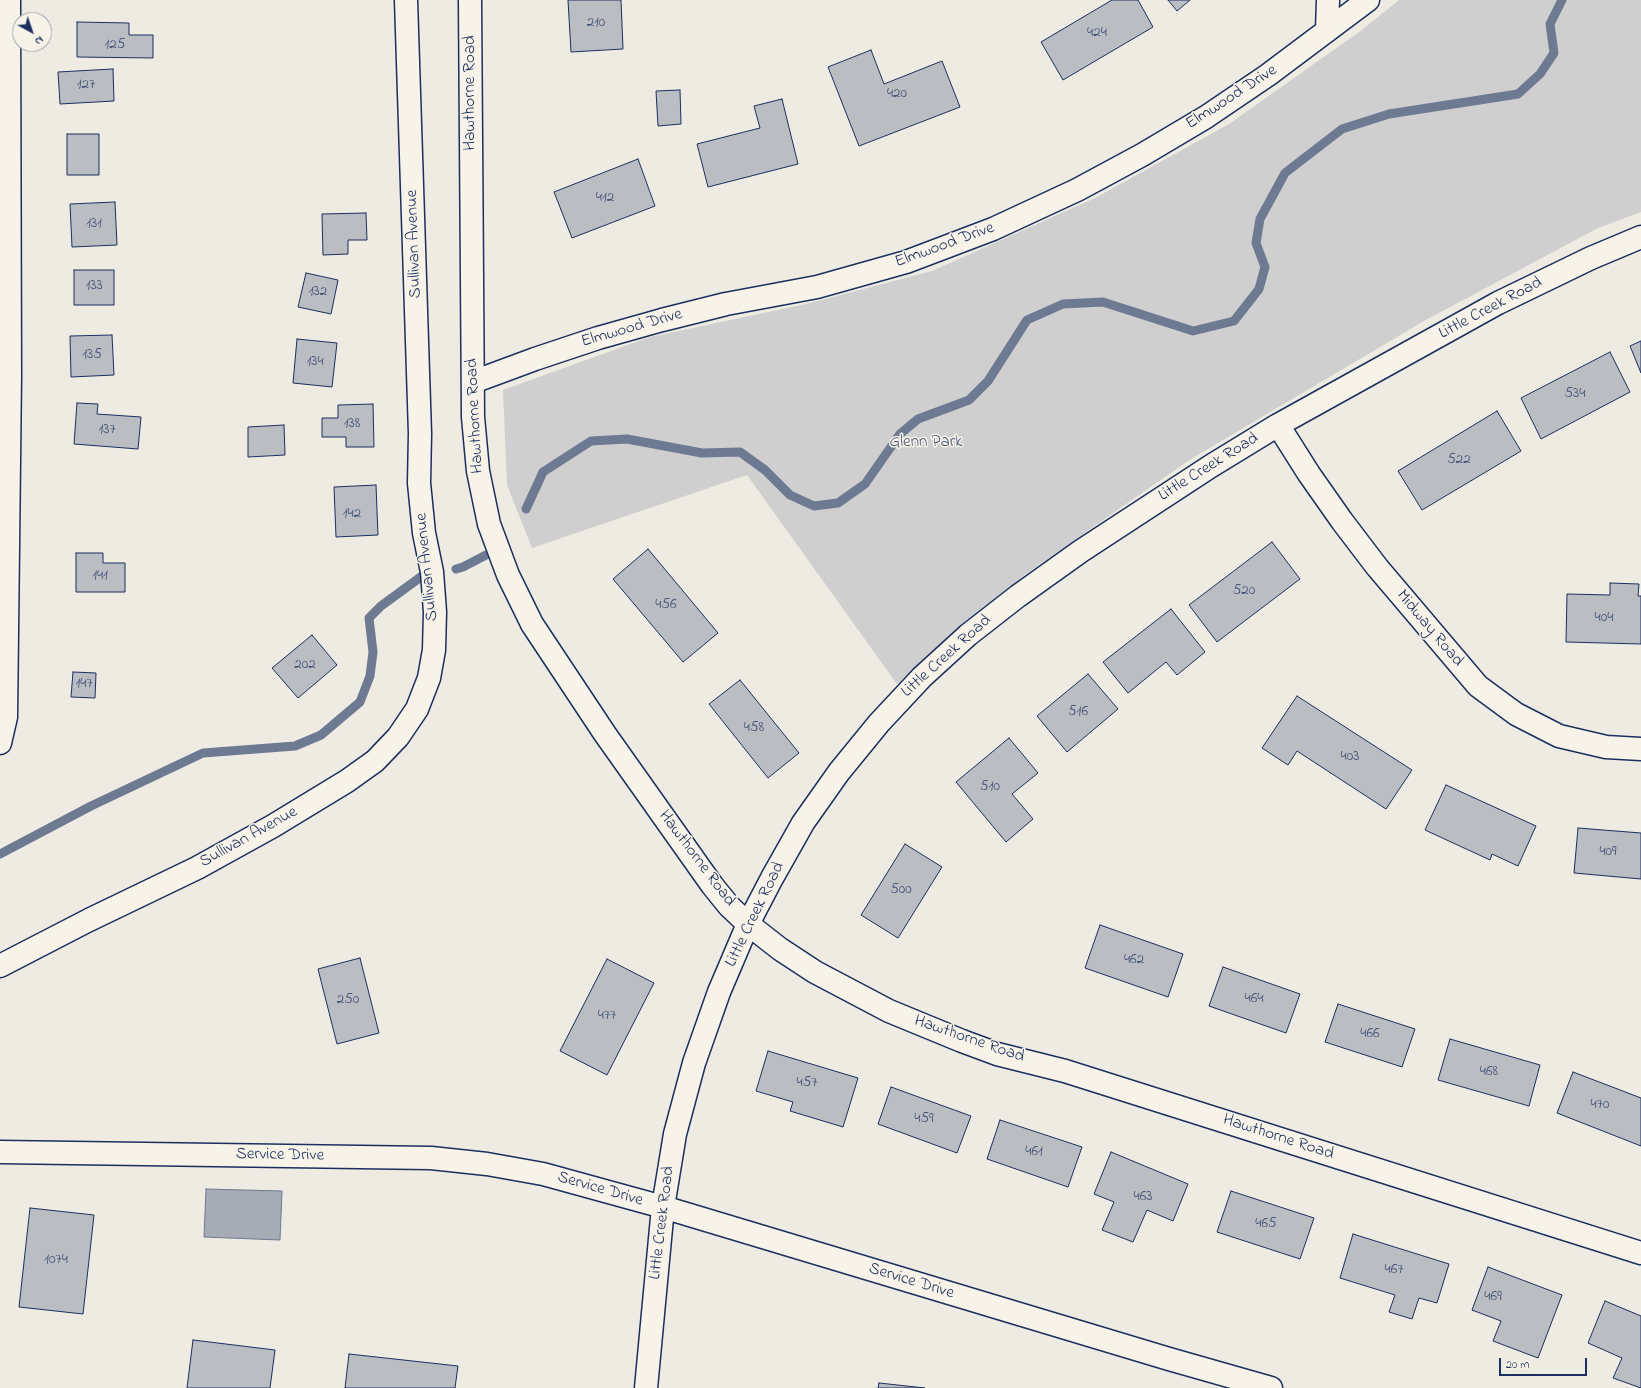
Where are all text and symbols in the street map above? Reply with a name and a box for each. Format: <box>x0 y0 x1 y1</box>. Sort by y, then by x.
north arrow <box>12 12 52 52</box>
house number: 210 <box>587 15 605 33</box>
house number: 424 <box>1087 25 1107 43</box>
text: N <box>31 32 47 49</box>
street label: Hawthorne Road <box>461 35 481 151</box>
house number: 125 <box>105 37 125 55</box>
street label: Elmwood Drive <box>1183 61 1281 135</box>
house number: 127 <box>77 77 95 95</box>
house number: 420 <box>887 86 907 104</box>
street label: Sullivan Avenue <box>403 189 427 299</box>
house number: 412 <box>596 190 614 208</box>
house number: 131 <box>86 216 102 234</box>
street label: Elmwood Drive <box>893 219 997 273</box>
street label: Little Creek Road <box>1436 273 1546 345</box>
house number: 133 <box>85 278 103 296</box>
house number: 132 <box>309 284 327 302</box>
street label: Elmwood Drive <box>579 305 685 353</box>
house number: 135 <box>82 347 102 365</box>
house number: 134 <box>306 354 324 372</box>
street label: Hawthorne Road <box>463 358 489 474</box>
house number: 534 <box>1565 386 1585 404</box>
house number: 138 <box>344 416 360 434</box>
house number: 137 <box>98 422 116 440</box>
street label: Little Creek Road <box>1155 429 1263 507</box>
park label: Glenn Park <box>890 433 962 453</box>
house number: 522 <box>1447 452 1471 470</box>
house number: 142 <box>343 506 361 524</box>
street label: Sullivan Avenue <box>412 512 444 622</box>
house number: 141 <box>92 568 108 586</box>
house number: 520 <box>1233 583 1255 601</box>
street label: Midway Road <box>1391 586 1467 672</box>
house number: 456 <box>655 597 677 615</box>
house number: 404 <box>1595 610 1613 628</box>
street label: Little Creek Road <box>898 611 996 703</box>
house number: 202 <box>294 657 316 675</box>
house number: 147 <box>75 676 93 694</box>
house number: 516 <box>1068 704 1088 722</box>
house number: 458 <box>744 720 764 738</box>
house number: 403 <box>1341 749 1359 767</box>
house number: 510 <box>980 779 1000 797</box>
street label: Sullivan Avenue <box>197 803 301 873</box>
street label: Hawthorne Road <box>653 807 739 911</box>
house number: 409 <box>1599 844 1617 862</box>
street label: Little Creek Road <box>722 859 790 971</box>
house number: 500 <box>890 882 912 900</box>
house number: 462 <box>1124 952 1144 970</box>
house number: 464 <box>1245 991 1263 1009</box>
house number: 250 <box>337 992 359 1010</box>
house number: 477 <box>598 1008 616 1026</box>
street label: Hawthorne Road <box>911 1012 1027 1068</box>
house number: 466 <box>1360 1026 1380 1044</box>
house number: 468 <box>1480 1064 1498 1082</box>
house number: 457 <box>797 1075 817 1093</box>
house number: 470 <box>1591 1097 1609 1115</box>
street label: Hawthorne Road <box>1220 1110 1336 1166</box>
house number: 459 <box>914 1111 934 1129</box>
house number: 461 <box>1025 1144 1043 1162</box>
street label: Service Drive <box>236 1145 324 1167</box>
street label: Little Creek Road <box>646 1165 680 1281</box>
street label: Service Drive <box>555 1168 645 1212</box>
house number: 463 <box>1134 1189 1152 1207</box>
house number: 465 <box>1255 1216 1277 1234</box>
house number: 1074 <box>44 1252 68 1270</box>
street label: Service Drive <box>866 1259 956 1305</box>
house number: 467 <box>1385 1262 1403 1280</box>
house number: 469 <box>1484 1289 1502 1307</box>
scale bar <box>1501 1350 1589 1376</box>
text: 20 m <box>1506 1356 1529 1374</box>

